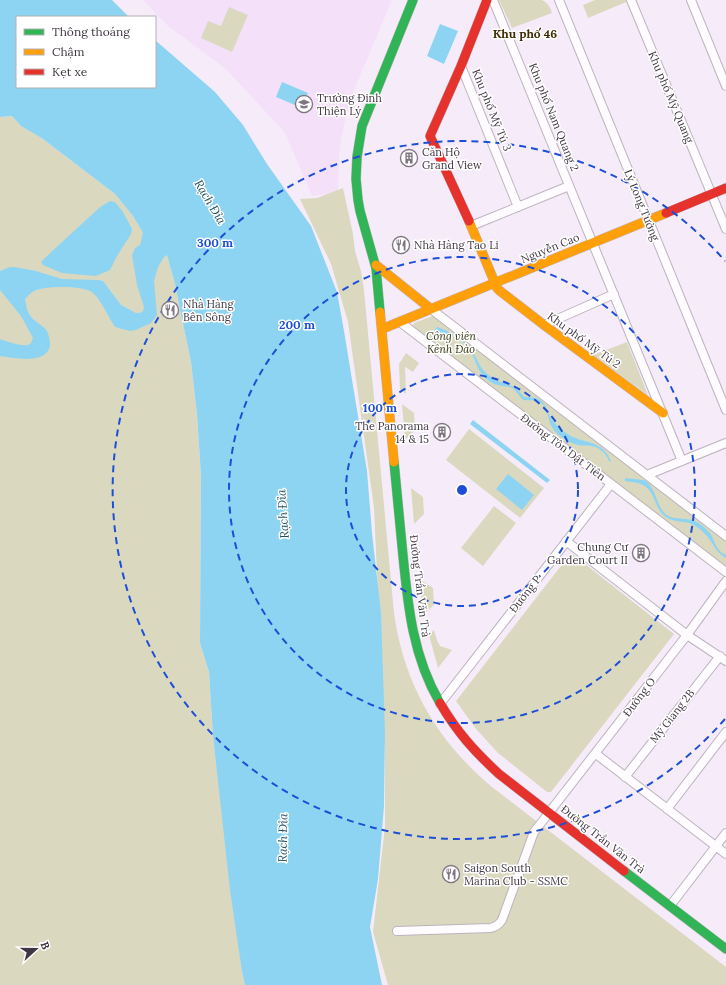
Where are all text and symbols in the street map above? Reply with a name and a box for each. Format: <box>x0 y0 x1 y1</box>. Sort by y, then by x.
legend <box>16 16 156 88</box>
text: Thông thoáng <box>52 24 130 39</box>
district label: Khu phố 46 <box>493 26 557 41</box>
text: Chậm <box>52 44 85 59</box>
street label: Khu phố Mỹ Quang <box>645 49 697 146</box>
street label: Khu phố Nam Quang 2 <box>526 61 582 173</box>
text: Kẹt xe <box>52 64 88 79</box>
street label: Khu phố Mỹ Tú 3 <box>469 67 515 153</box>
place label: Trường Đinh Thiện Lý <box>317 91 382 118</box>
school or university icon: Trường Đinh Thiện Lý <box>294 94 314 114</box>
place label: Căn Hộ Grand View <box>422 145 482 172</box>
building icon: Căn Hộ Grand View <box>399 148 419 168</box>
street label: Lý Long Tường <box>621 167 663 244</box>
water label: Rạch Đỉa <box>191 177 230 227</box>
street label: Nguyễn Cao <box>519 230 581 266</box>
text: 300 m <box>197 235 233 250</box>
restaurant icon: Nhà Hàng Tao Li <box>391 235 411 255</box>
place label: Nhà Hàng Tao Li <box>414 238 499 252</box>
place label: Nhà Hàng Bên Sông <box>183 297 234 324</box>
restaurant icon: Nhà Hàng Bên Sông <box>160 300 180 320</box>
street label: Khu phố Mỹ Tú 2 <box>545 309 623 371</box>
text: 200 m <box>279 317 315 332</box>
park label: Công viên Kênh Đào <box>426 329 476 356</box>
text: 100 m <box>363 400 397 415</box>
street label: Đường Tôn Dật Tiên <box>518 410 609 484</box>
place label: The Panorama 14 & 15 <box>355 419 429 446</box>
building icon: The Panorama 14 & 15 <box>432 422 452 442</box>
centre of rings <box>455 483 469 497</box>
water label: Rạch Đỉa <box>273 489 292 539</box>
street label: Đường Trần Văn Trà <box>407 534 433 638</box>
place label: Chung Cư Garden Court II <box>547 540 629 567</box>
building icon: Chung Cư Garden Court II <box>631 543 651 563</box>
street label: Đường P <box>506 572 544 615</box>
street label: Đường O <box>620 674 658 719</box>
street label: Mỹ Giang 2B <box>647 686 697 746</box>
street label: Đường Trần Văn Trà <box>558 802 648 876</box>
water label: Rạch Đỉa <box>275 813 290 863</box>
place label: Saigon South Marina Club - SSMC <box>464 861 568 888</box>
restaurant icon: Saigon South Marina Club - SSMC <box>441 864 461 884</box>
north arrow <box>16 929 56 969</box>
text: B <box>37 940 53 951</box>

